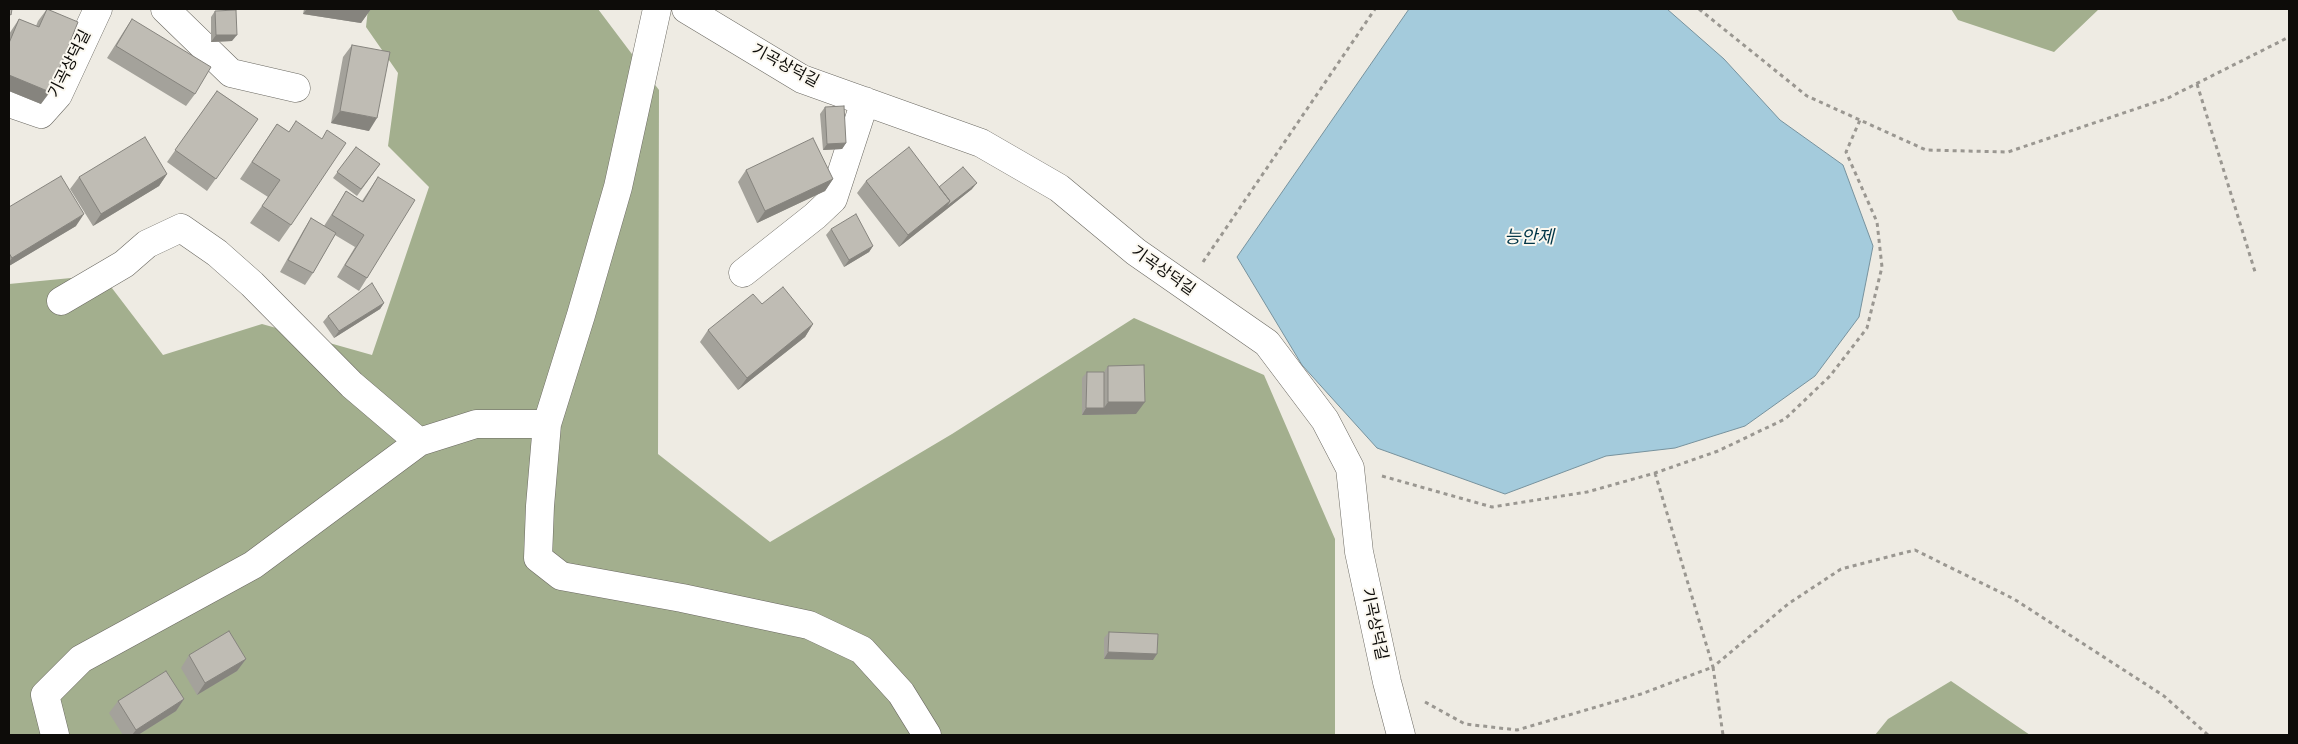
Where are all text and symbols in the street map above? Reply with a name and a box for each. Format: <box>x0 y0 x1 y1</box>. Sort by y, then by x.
street label: 기곡상덕길 <box>45 27 95 101</box>
street label: 기곡상덕길 <box>748 40 822 92</box>
water label: 능안제 <box>1504 227 1554 249</box>
street label: 기곡상덕길 <box>1127 242 1199 300</box>
street label: 기곡상덕길 <box>1357 586 1391 662</box>

